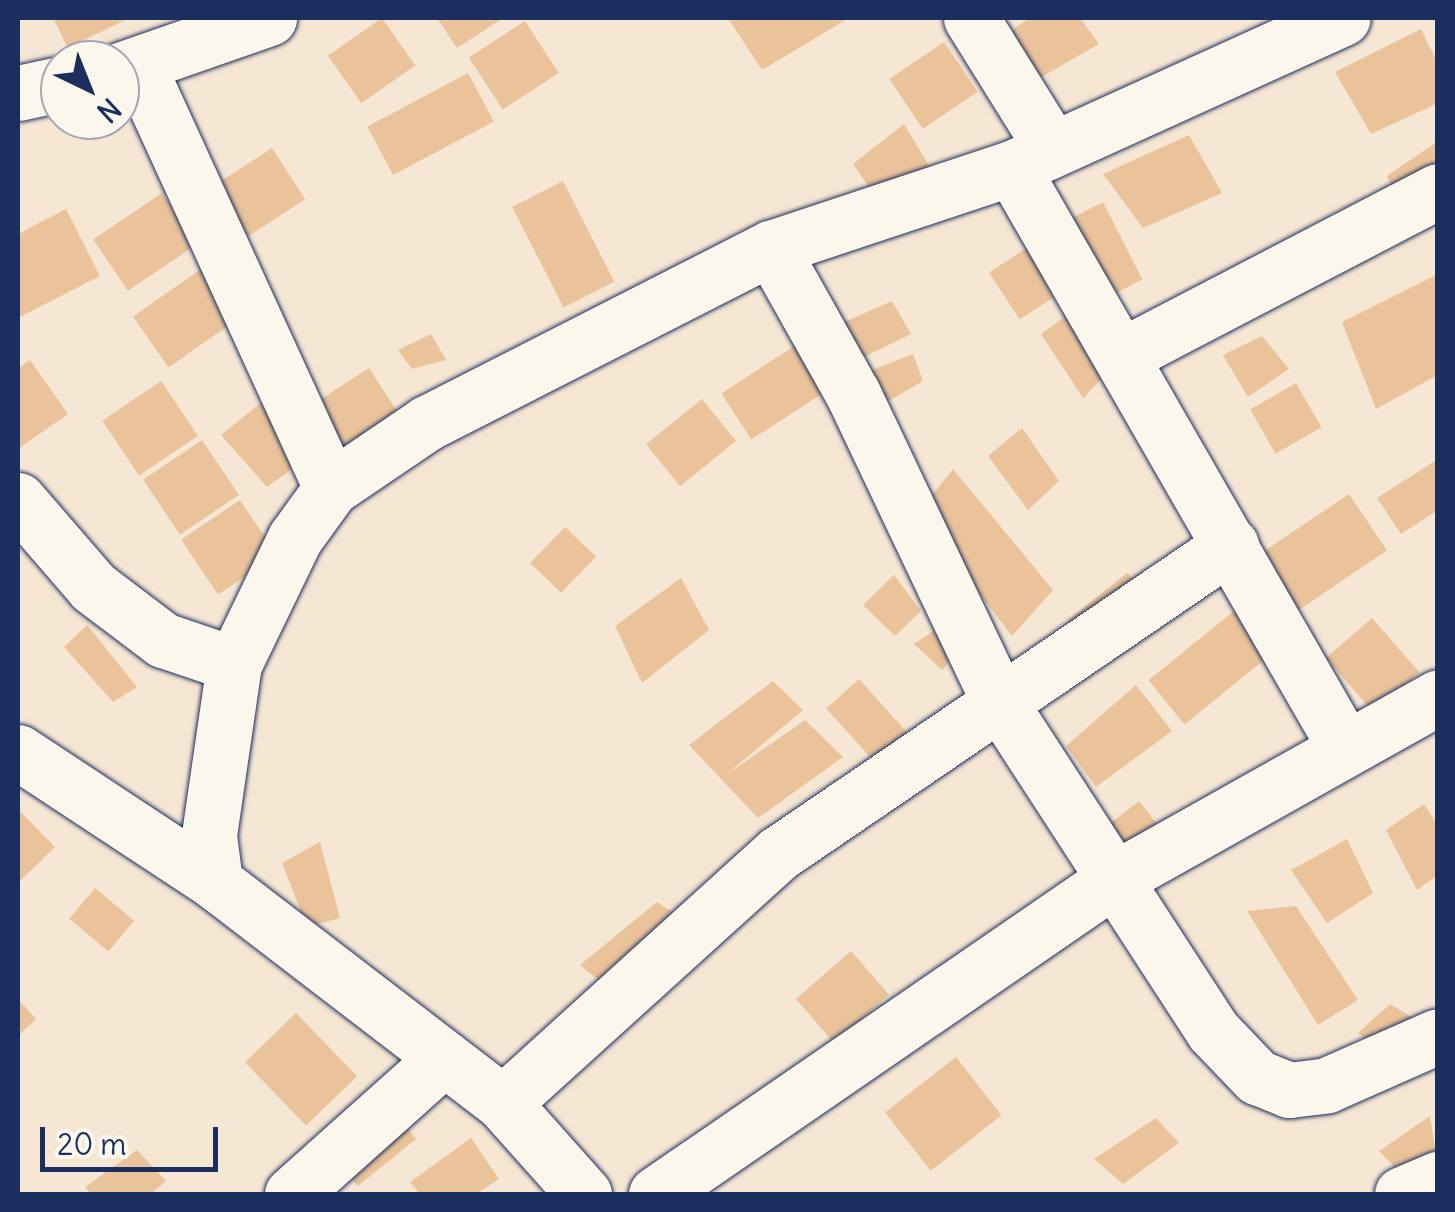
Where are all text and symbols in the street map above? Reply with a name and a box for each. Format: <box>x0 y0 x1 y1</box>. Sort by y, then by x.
north arrow <box>40 40 140 140</box>
text: N <box>90 91 128 130</box>
scale bar <box>45 1107 222 1169</box>
text: 20 m <box>57 1125 127 1163</box>

